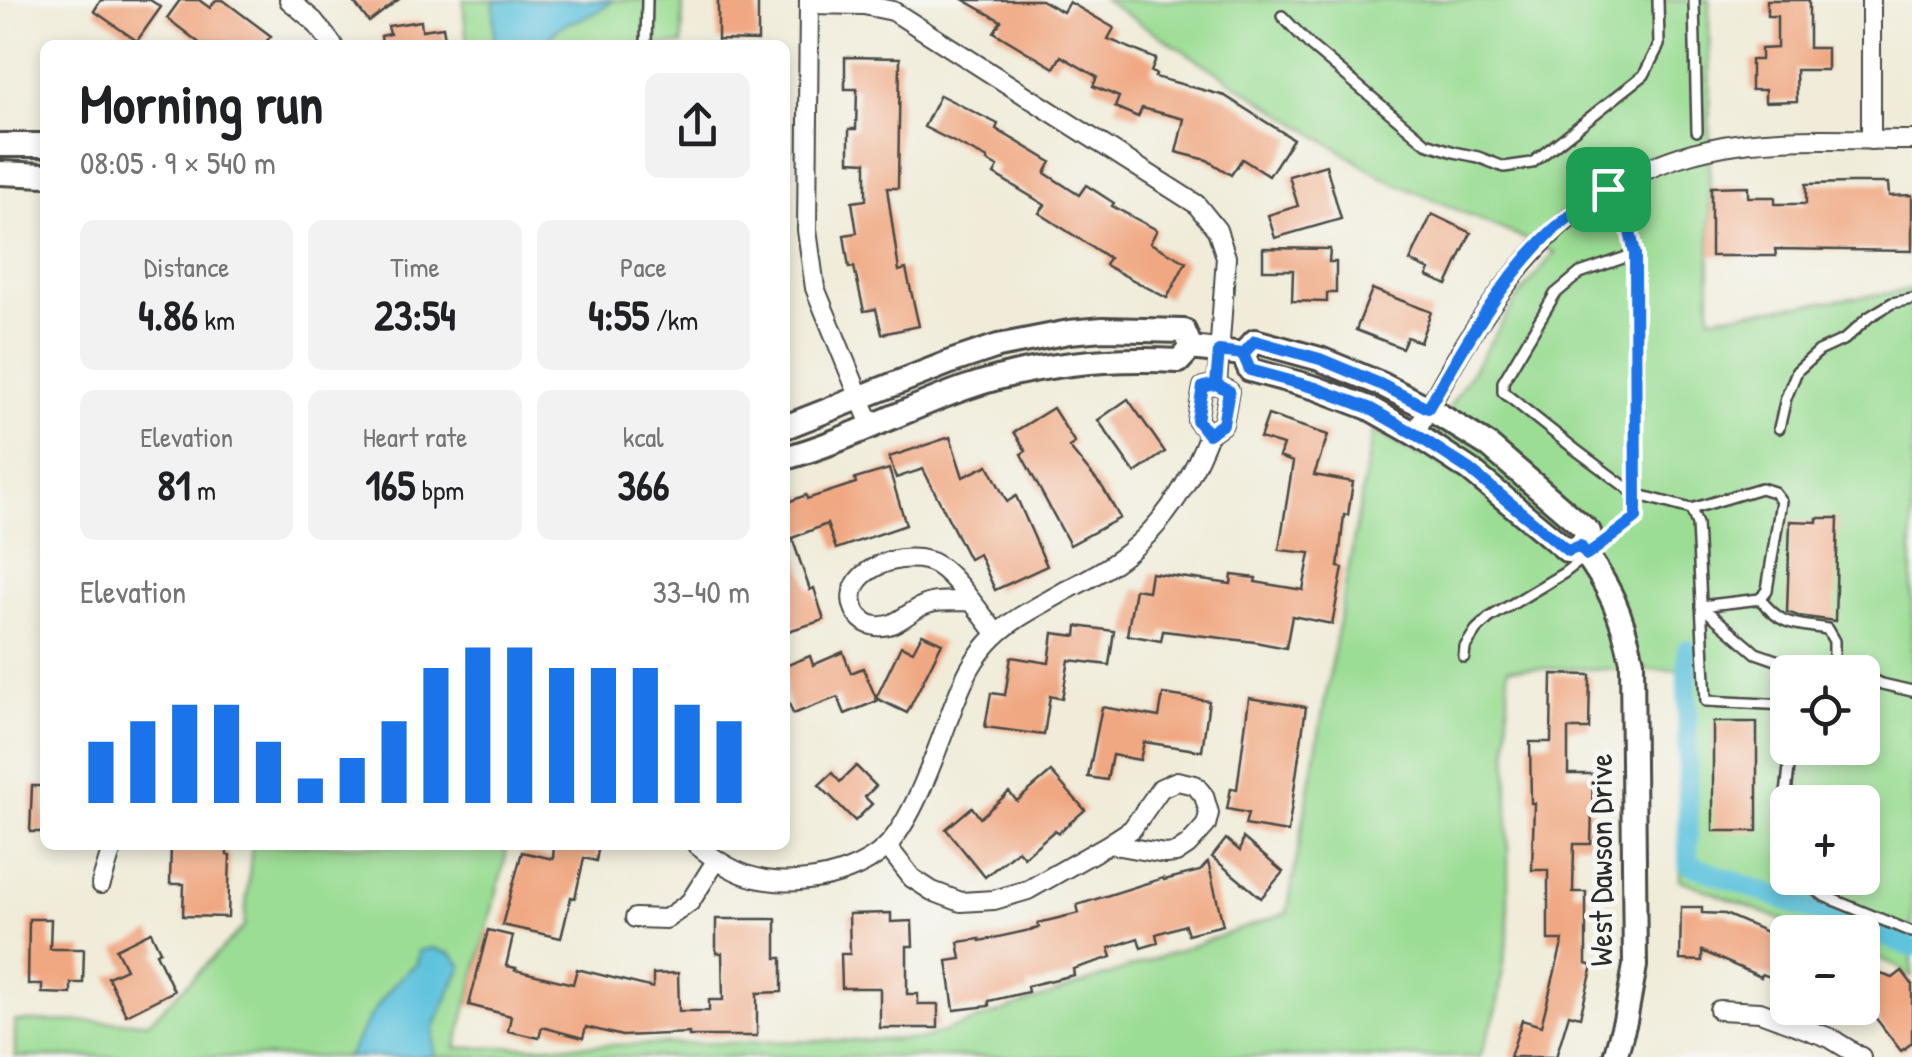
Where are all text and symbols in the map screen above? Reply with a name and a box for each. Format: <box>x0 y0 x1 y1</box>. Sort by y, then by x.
text: Morning run <box>80 66 323 140</box>
button: share <box>645 73 750 178</box>
text: 08:05 · 9 × 540 m <box>80 141 276 184</box>
pin <box>1566 147 1651 232</box>
icon: arrive <box>1581 162 1636 217</box>
text: Distance <box>144 248 229 286</box>
text: Time <box>390 248 440 286</box>
text: Pace <box>620 248 667 286</box>
text: 4.86 <box>138 286 198 343</box>
text: 23:54 <box>374 286 456 343</box>
text: 4:55 <box>588 286 649 343</box>
text: km <box>198 301 235 339</box>
text: /km <box>649 301 698 339</box>
text: Elevation <box>140 418 233 456</box>
text: Heart rate <box>363 418 467 456</box>
text: kcal <box>623 418 664 456</box>
text: 81 <box>157 456 191 513</box>
text: 165 <box>366 456 415 513</box>
text: 366 <box>617 456 669 513</box>
text: m <box>191 471 216 509</box>
text: bpm <box>415 471 464 509</box>
text: Elevation <box>80 570 186 613</box>
text: 33–40 m <box>652 570 750 613</box>
map controls <box>1770 655 1880 1025</box>
button: locate <box>1770 655 1880 765</box>
street label: West Dawson Drive <box>1579 753 1622 966</box>
button: + <box>1770 785 1880 895</box>
button: − <box>1770 915 1880 1025</box>

